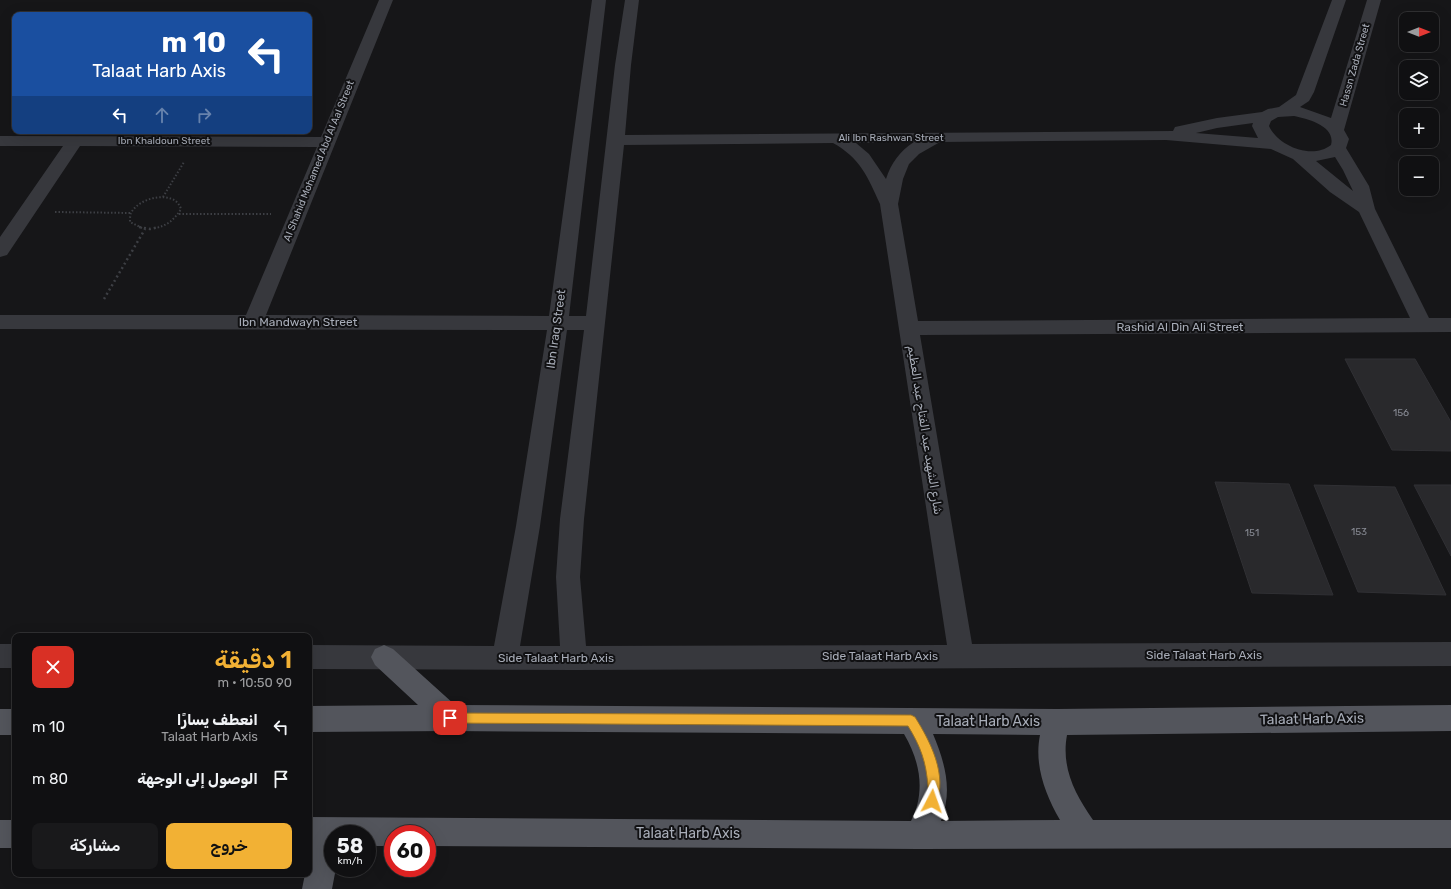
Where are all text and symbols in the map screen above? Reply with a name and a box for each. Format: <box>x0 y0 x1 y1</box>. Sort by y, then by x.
north arrow <box>1399 12 1439 52</box>
map controls <box>1399 12 1439 196</box>
street label: Hassn Zada Street <box>1337 22 1373 108</box>
text: 10 m <box>161 26 226 59</box>
icon: left <box>240 28 292 80</box>
text: Talaat Harb Axis <box>92 60 226 82</box>
button: layers <box>1399 60 1439 100</box>
street label: Al Shahid Mohamed Abd Al Aal Street <box>281 79 357 243</box>
icon: left <box>109 104 131 126</box>
icon: ahead <box>151 104 173 126</box>
icon: right <box>193 104 215 126</box>
button: + <box>1399 108 1439 148</box>
street label: Ali Ibn Rashwan Street <box>838 132 944 144</box>
street label: Ibn Khaldoun Street <box>118 135 210 147</box>
button: − <box>1399 156 1439 196</box>
street label: Ibn Iraq Street <box>544 288 569 369</box>
street label: Ibn Mandwayh Street <box>239 315 358 329</box>
street label: Rashid Al Din Ali Street <box>1116 320 1244 334</box>
street label: شارع الشهيد عبد الفتاح عبد العظيم <box>903 344 945 516</box>
house number: 156 <box>1393 407 1409 419</box>
house number: 153 <box>1351 526 1367 538</box>
house number: 151 <box>1245 527 1259 539</box>
button: close <box>32 646 74 688</box>
text: 1 دقيقة <box>215 646 292 674</box>
street label: Side Talaat Harb Axis <box>1146 648 1262 662</box>
street label: Side Talaat Harb Axis <box>822 649 938 663</box>
street label: Side Talaat Harb Axis <box>498 651 614 665</box>
text: 90 m · 10:50 <box>218 675 292 690</box>
pin <box>433 701 467 735</box>
icon: arrive <box>439 707 461 729</box>
street label: Talaat Harb Axis <box>1260 710 1364 728</box>
text: انعطف يسارًا <box>177 711 258 729</box>
street label: Talaat Harb Axis <box>936 713 1040 730</box>
icon: left <box>270 716 292 738</box>
text: 10 m <box>32 718 65 736</box>
text: Talaat Harb Axis <box>161 729 258 744</box>
icon: arrive <box>270 768 292 790</box>
text: 80 m <box>32 770 68 788</box>
text: الوصول إلى الوجهة <box>137 770 258 788</box>
position arrow <box>911 780 953 822</box>
button: مشاركة <box>32 823 158 869</box>
button: خروج <box>166 823 292 869</box>
speed limit sign: 60 <box>384 825 436 877</box>
street label: Talaat Harb Axis <box>636 825 740 842</box>
text: 58 <box>337 834 363 858</box>
text: km/h <box>338 855 362 867</box>

